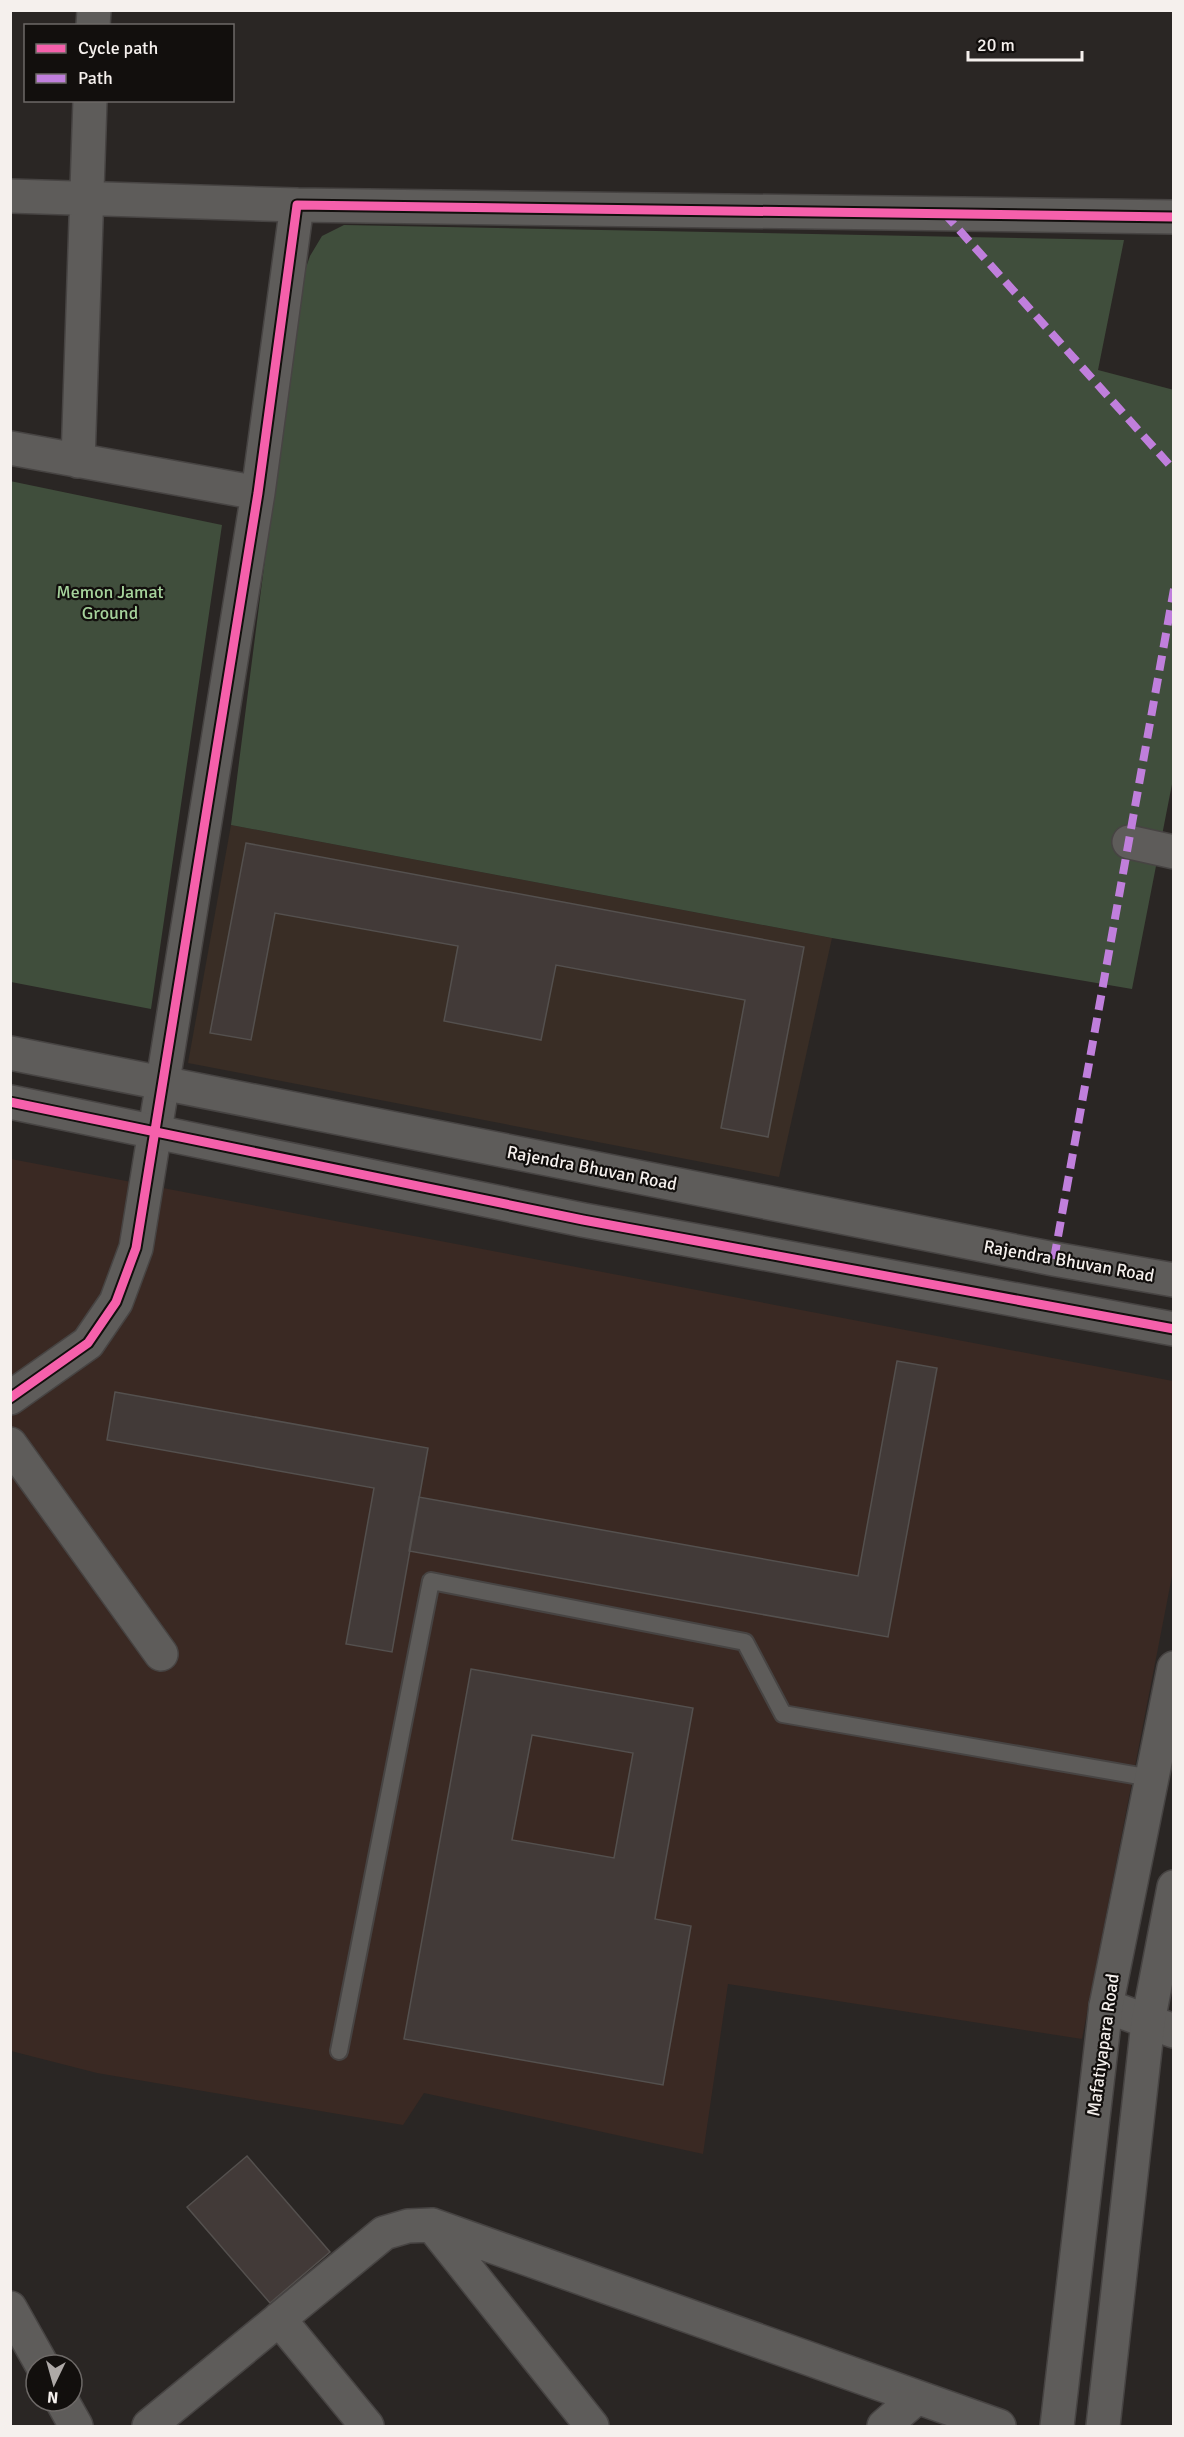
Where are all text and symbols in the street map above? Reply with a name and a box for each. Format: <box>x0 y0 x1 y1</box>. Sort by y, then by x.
legend <box>24 24 234 102</box>
scale bar <box>968 24 1082 62</box>
text: 20 m <box>977 34 1015 56</box>
text: Cycle path <box>78 37 158 59</box>
text: Path <box>78 67 113 89</box>
park label: Memon Jamat Ground <box>56 581 164 624</box>
street label: Rajendra Bhuvan Road <box>505 1141 679 1195</box>
street label: Rajendra Bhuvan Road <box>982 1235 1156 1287</box>
street label: Mafatiyapara Road <box>1082 1972 1124 2118</box>
north arrow <box>24 2353 84 2413</box>
text: N <box>46 2386 59 2407</box>

